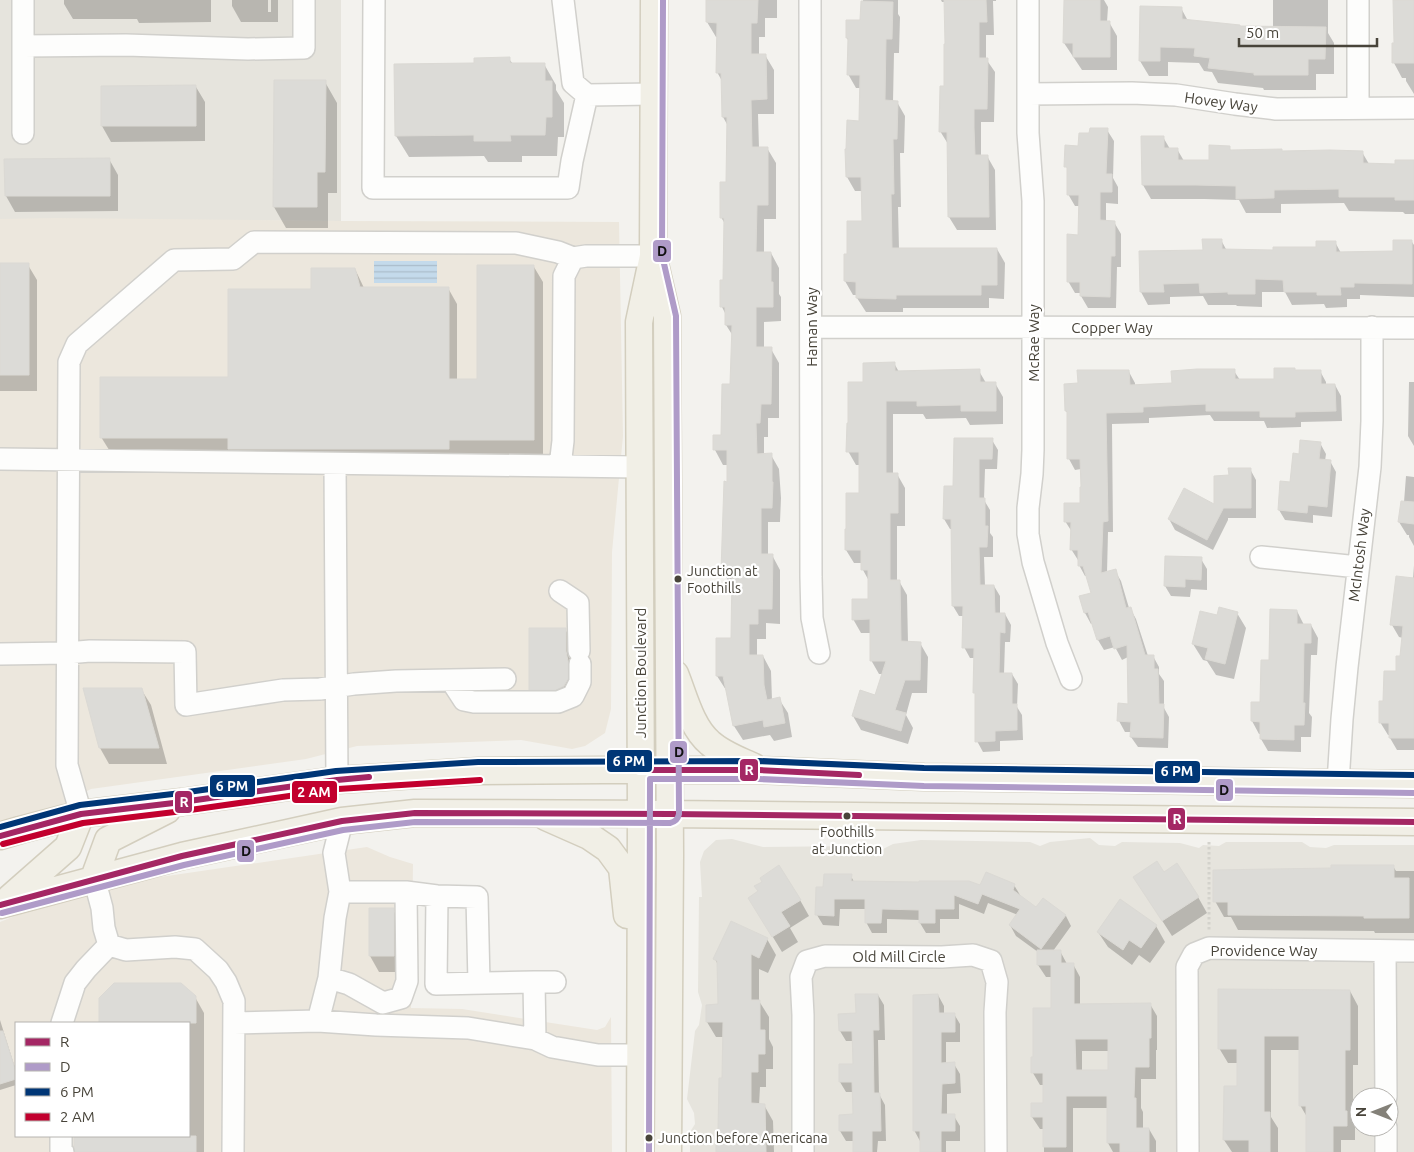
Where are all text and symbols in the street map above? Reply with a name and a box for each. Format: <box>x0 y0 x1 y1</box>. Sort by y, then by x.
scale bar <box>1239 15 1376 47</box>
text: 50 m <box>1246 24 1279 41</box>
street label: Hovey Way <box>1183 88 1259 116</box>
line badge: D <box>652 239 672 263</box>
text: D <box>657 243 667 259</box>
street label: Haman Way <box>803 287 820 367</box>
street label: McRae Way <box>1025 304 1042 382</box>
street label: Copper Way <box>1071 319 1153 336</box>
street label: McIntosh Way <box>1345 507 1373 603</box>
place label: Junction at Foothills <box>687 563 758 596</box>
marker: Junction at Foothills <box>673 574 683 584</box>
street label: Junction Boulevard <box>632 608 649 738</box>
line badge: D <box>669 740 688 764</box>
text: D <box>674 744 684 760</box>
line badge: 6 PM <box>606 749 653 773</box>
text: 6 PM <box>613 753 645 769</box>
line badge: R <box>739 758 759 782</box>
line badge: 6 PM <box>1154 760 1201 784</box>
text: R <box>744 762 754 778</box>
text: 6 PM <box>1161 763 1193 779</box>
line badge: 6 PM <box>209 774 256 798</box>
text: 6 PM <box>216 778 248 794</box>
line badge: D <box>1215 778 1234 802</box>
line badge: 2 AM <box>291 780 338 804</box>
text: D <box>1219 782 1229 798</box>
text: 2 AM <box>297 784 331 800</box>
line badge: R <box>174 790 193 814</box>
text: R <box>179 794 189 810</box>
line badge: R <box>1167 807 1186 831</box>
marker: Foothills at Junction <box>842 811 852 821</box>
text: R <box>1172 811 1182 827</box>
place label: Foothills at Junction <box>812 824 882 857</box>
line badge: D <box>236 839 255 863</box>
text: D <box>241 843 251 859</box>
street label: Providence Way <box>1210 942 1318 959</box>
street label: Old Mill Circle <box>852 948 946 965</box>
legend <box>15 1022 190 1137</box>
text: R <box>60 1033 69 1050</box>
text: D <box>60 1058 71 1075</box>
text: 6 PM <box>60 1083 94 1100</box>
north arrow <box>1349 1087 1399 1137</box>
text: N <box>1353 1107 1369 1117</box>
text: 2 AM <box>60 1108 95 1125</box>
place label: Junction before Americana <box>658 1130 828 1146</box>
marker: Junction before Americana <box>644 1133 654 1143</box>

